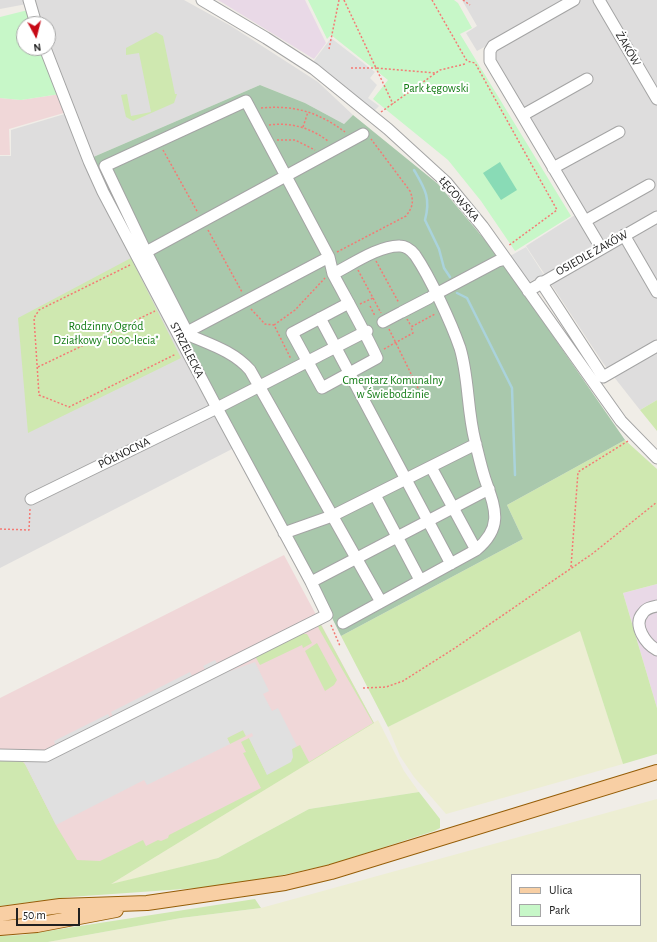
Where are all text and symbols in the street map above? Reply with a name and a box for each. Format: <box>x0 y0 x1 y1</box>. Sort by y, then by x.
north arrow <box>16 16 56 56</box>
street label: ŻAKÓW <box>612 29 644 69</box>
text: N <box>33 41 42 53</box>
park label: Park Łęgowski <box>403 81 469 95</box>
street label: ŁĘGOWSKA <box>436 174 482 224</box>
street label: OSIEDLE ŻAKÓW <box>553 227 631 279</box>
park label: Rodzinny Ogród Działkowy "1000-lecia" <box>53 319 159 347</box>
street label: STRZELECKA <box>167 320 207 380</box>
park label: Cmentarz Komunalny w Świebodzinie <box>343 373 443 401</box>
street label: PÓŁNOCNA <box>96 434 152 472</box>
legend <box>511 874 641 926</box>
text: Ulica <box>549 884 572 896</box>
scale bar <box>18 900 82 926</box>
text: Park <box>549 904 570 916</box>
text: 50 m <box>23 909 46 921</box>

